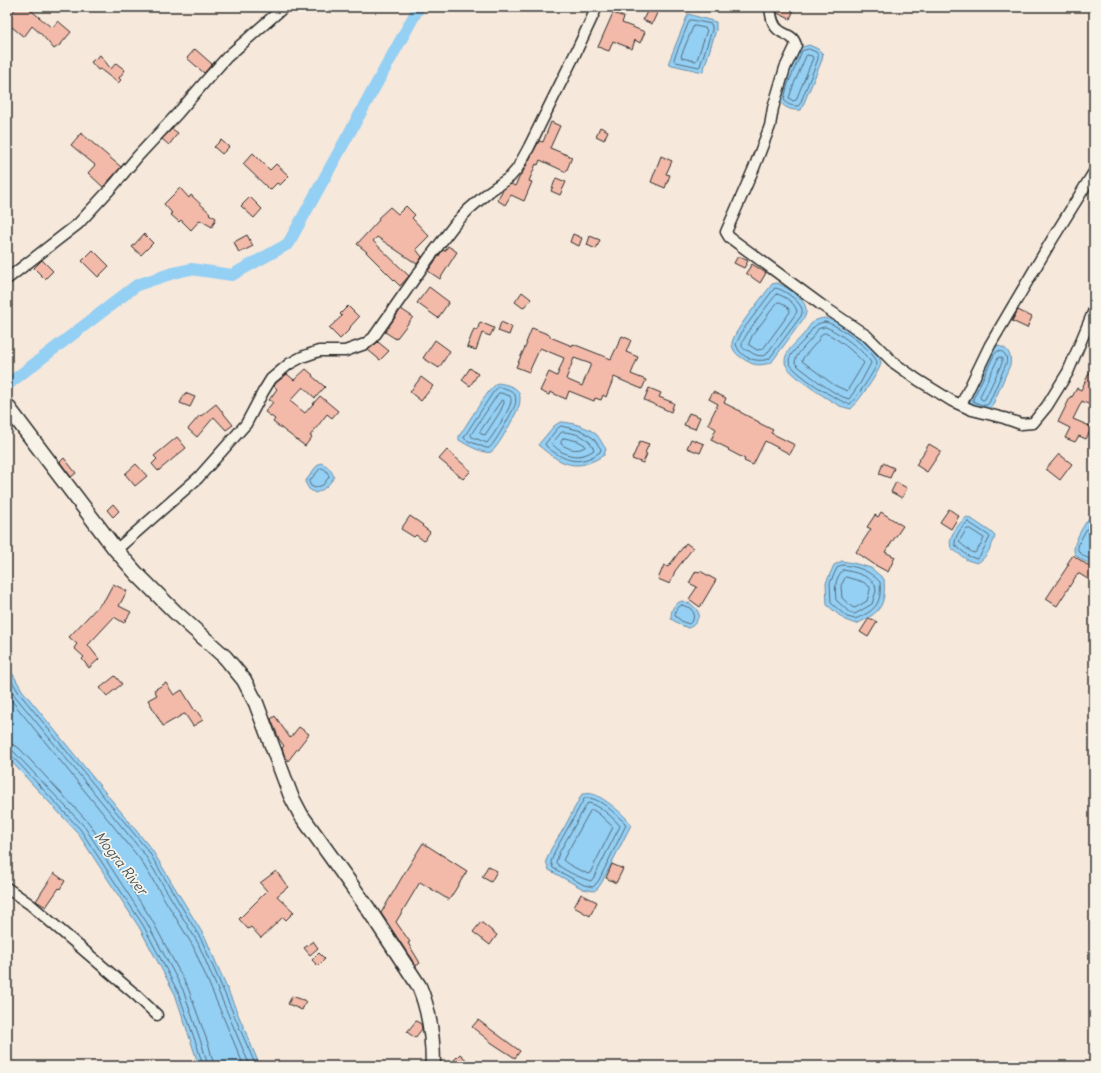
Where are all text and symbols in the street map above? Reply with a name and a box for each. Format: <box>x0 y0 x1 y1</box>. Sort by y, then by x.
water label: Mogra River <box>91 828 153 900</box>

